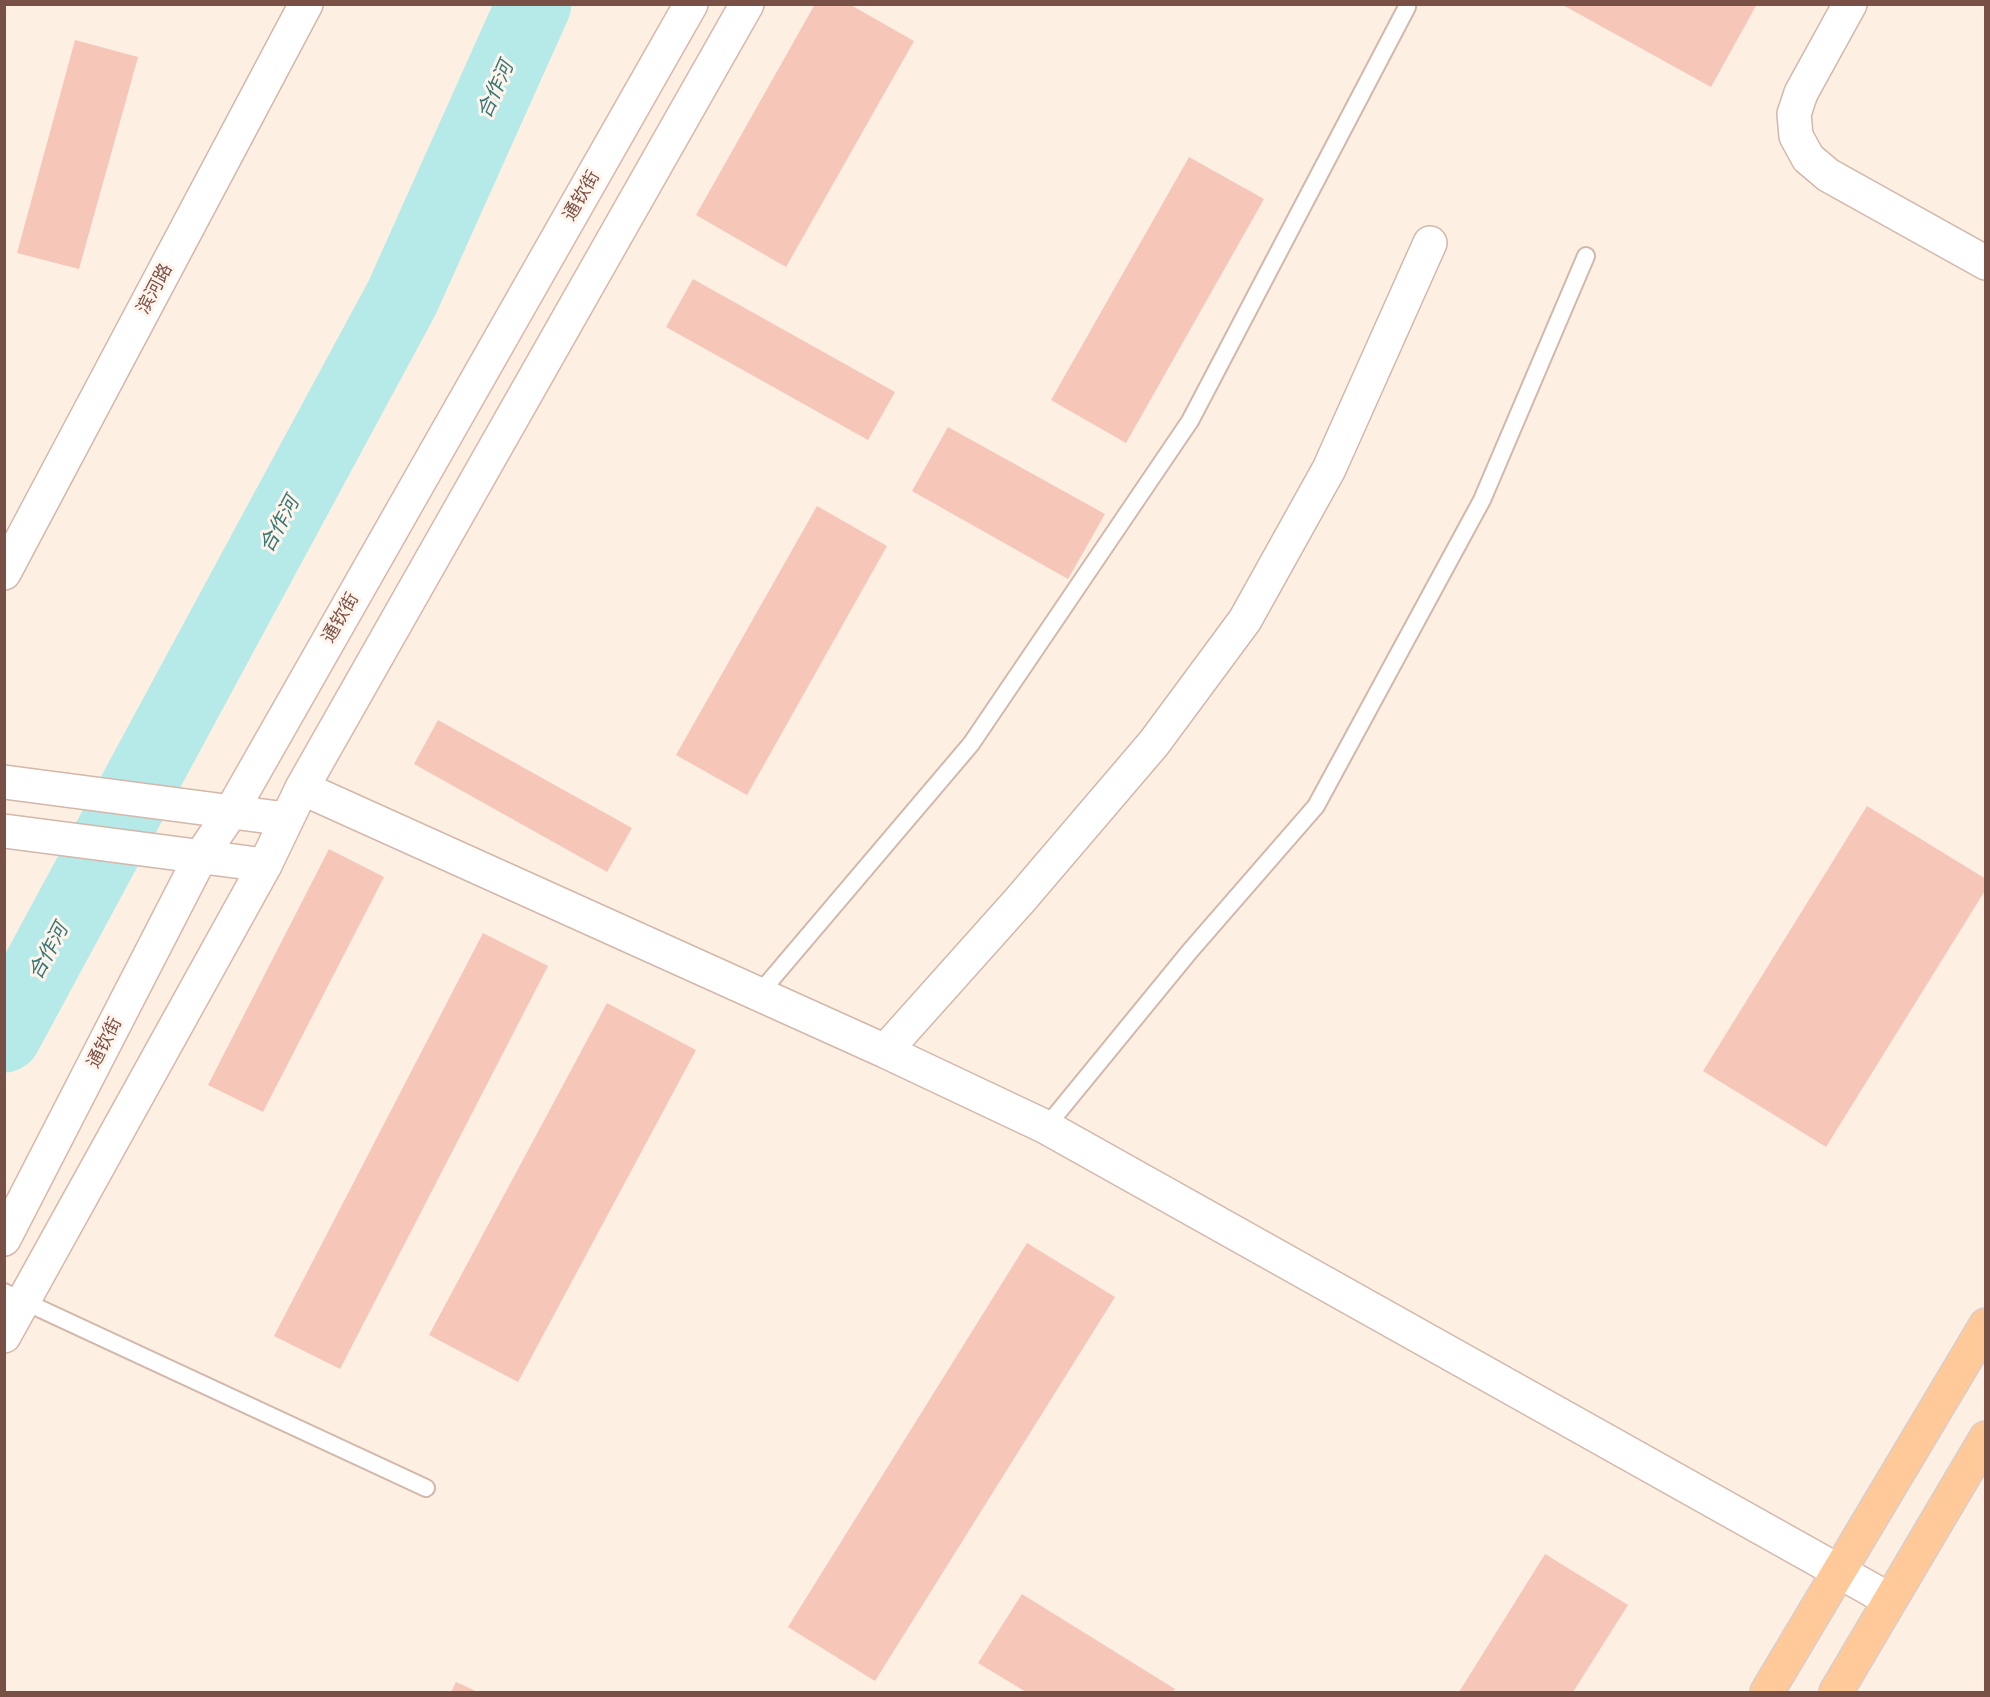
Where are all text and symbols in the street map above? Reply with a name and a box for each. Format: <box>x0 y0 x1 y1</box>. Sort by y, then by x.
water label: 合作河 <box>473 58 519 122</box>
street label: 通钦街 <box>559 167 605 225</box>
street label: 滨河路 <box>133 260 177 318</box>
water label: 合作河 <box>255 493 305 557</box>
street label: 通钦街 <box>318 589 364 647</box>
water label: 合作河 <box>24 920 74 984</box>
street label: 通钦街 <box>83 1014 127 1072</box>

